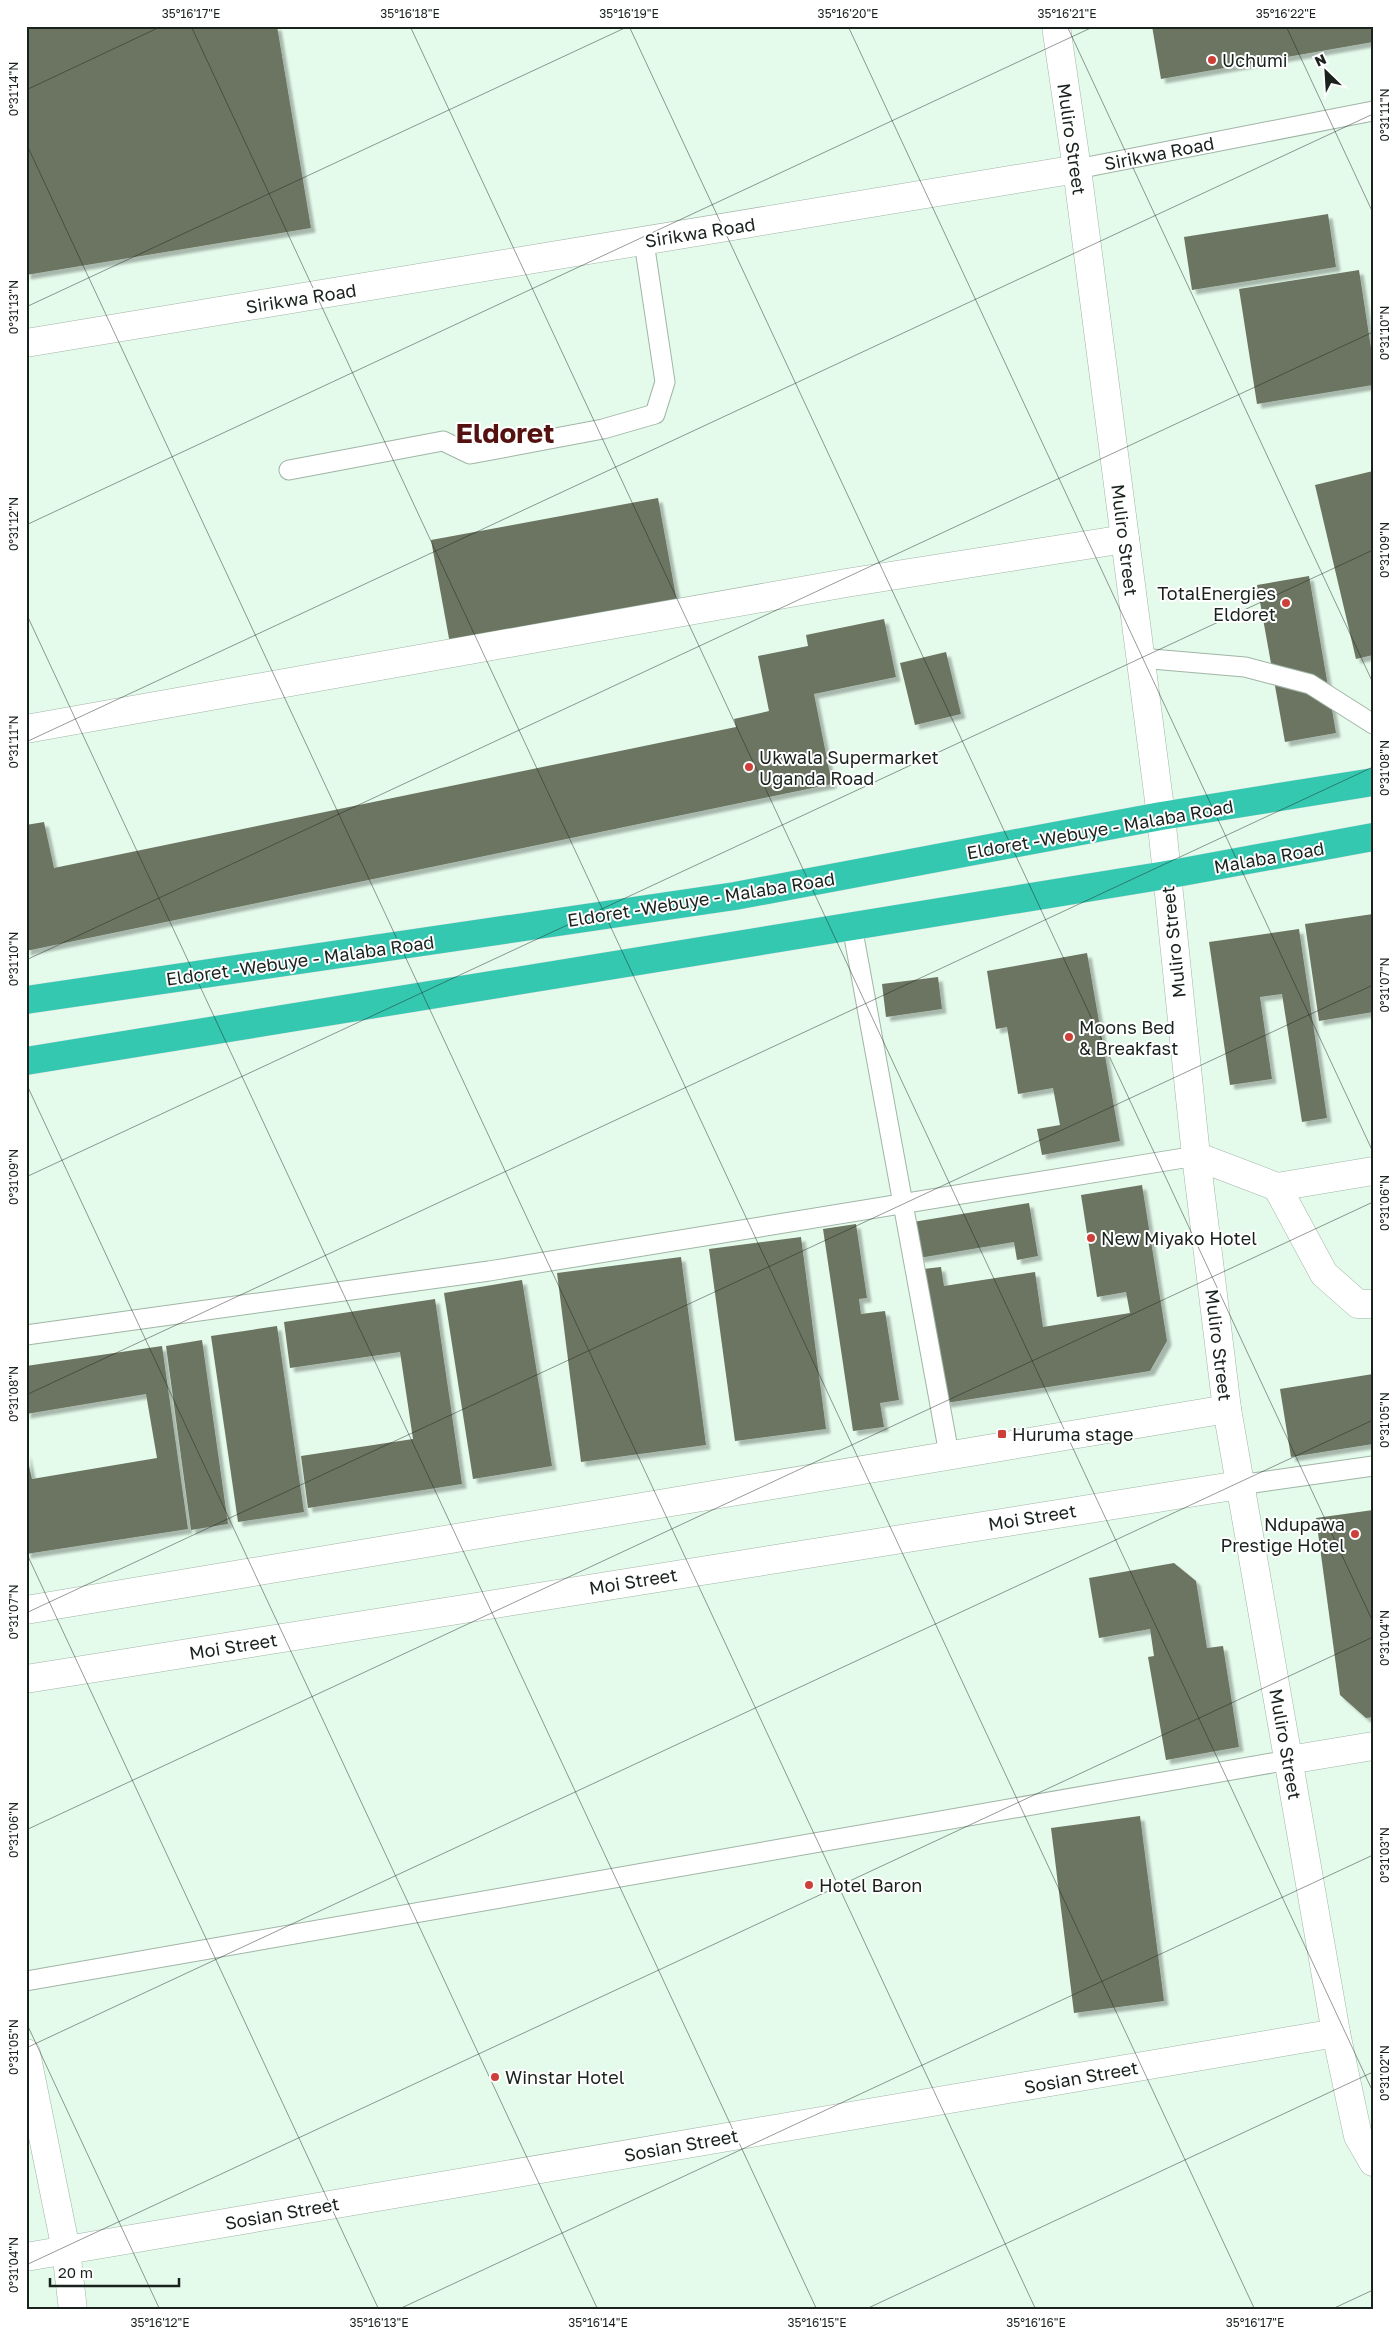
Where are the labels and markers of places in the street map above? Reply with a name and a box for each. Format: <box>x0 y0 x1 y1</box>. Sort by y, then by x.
place label: Uchumi <box>1222 49 1288 71</box>
marker: Uchumi <box>1206 54 1218 66</box>
place label: TotalEnergies Eldoret <box>1157 582 1276 625</box>
marker: TotalEnergies Eldoret <box>1280 597 1292 609</box>
place label: Ukwala Supermarket Uganda Road <box>759 746 939 789</box>
marker: Ukwala Supermarket Uganda Road <box>743 761 755 773</box>
place label: Moons Bed & Breakfast <box>1079 1016 1178 1059</box>
marker: Moons Bed & Breakfast <box>1063 1031 1075 1043</box>
place label: New Miyako Hotel <box>1101 1227 1257 1249</box>
marker: New Miyako Hotel <box>1085 1232 1097 1244</box>
place label: Huruma stage <box>1012 1423 1134 1445</box>
marker: Huruma stage <box>996 1428 1008 1440</box>
place label: Ndupawa Prestige Hotel <box>1220 1513 1345 1556</box>
marker: Ndupawa Prestige Hotel <box>1349 1528 1361 1540</box>
place label: Hotel Baron <box>819 1874 922 1896</box>
marker: Hotel Baron <box>803 1879 815 1891</box>
place label: Winstar Hotel <box>505 2066 625 2088</box>
marker: Winstar Hotel <box>489 2071 501 2083</box>

